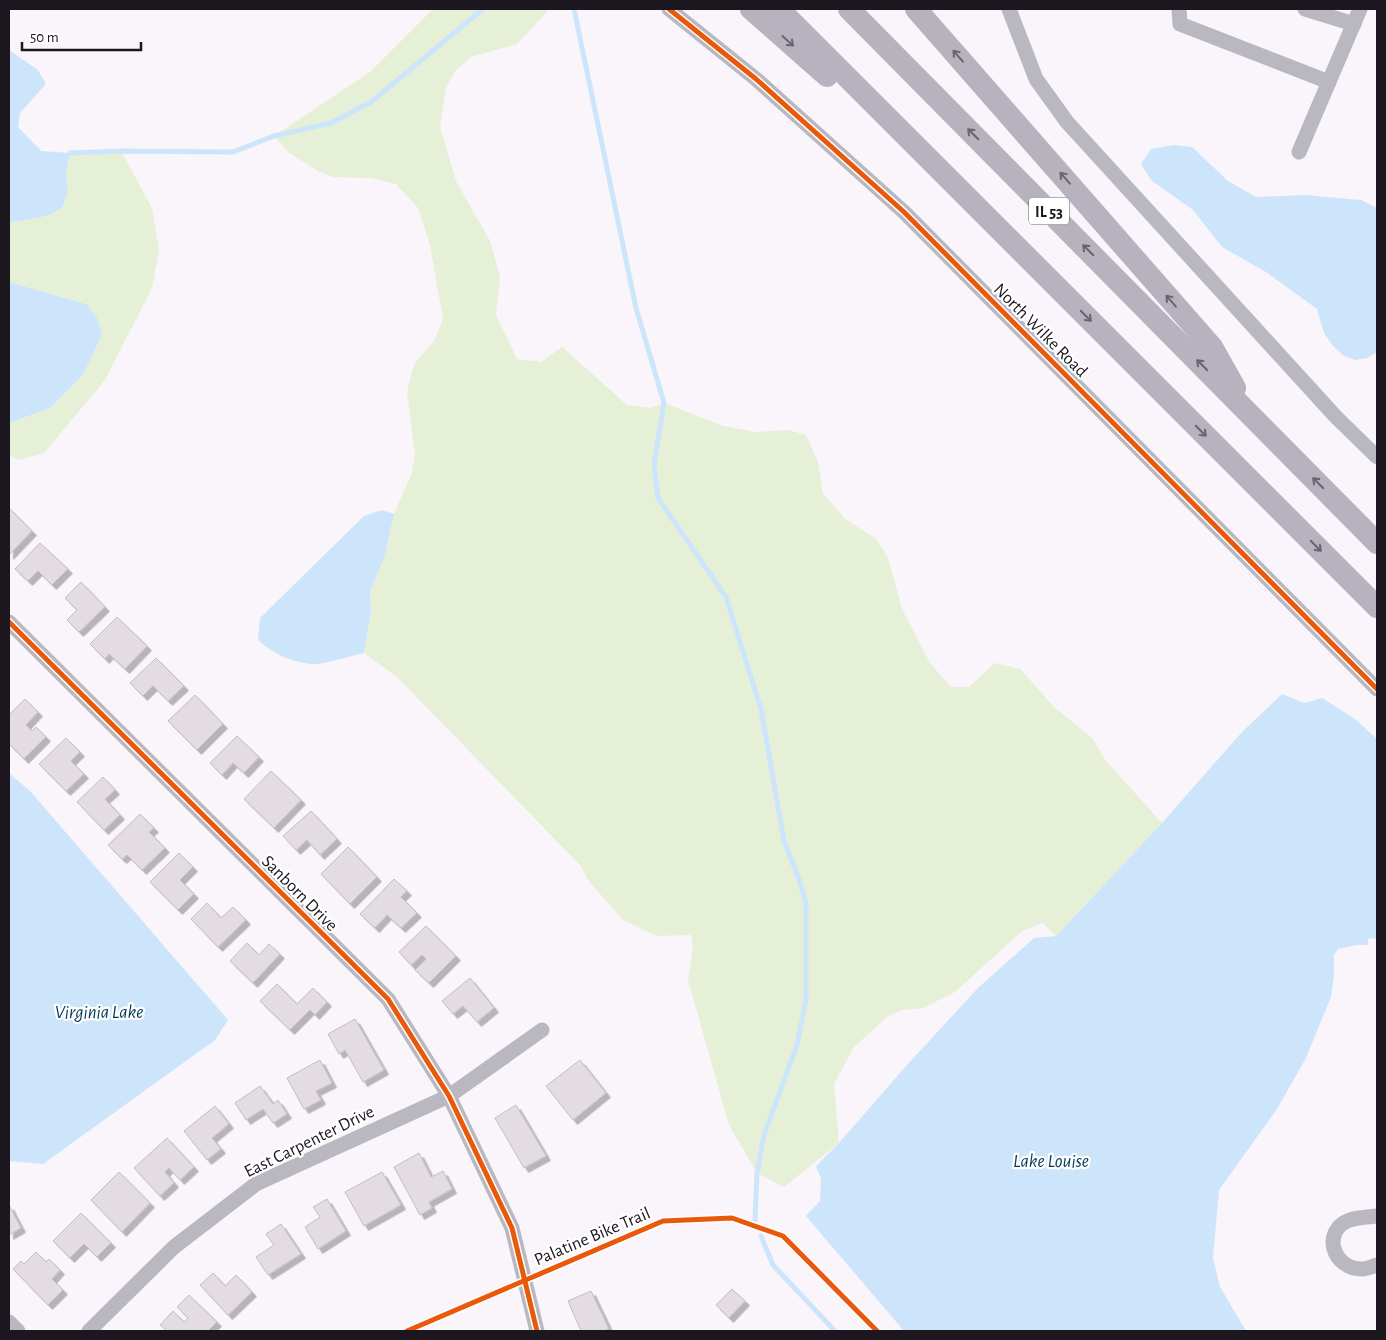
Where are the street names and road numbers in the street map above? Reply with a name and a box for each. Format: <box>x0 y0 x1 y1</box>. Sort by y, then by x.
road number: IL 53 <box>1029 198 1069 225</box>
street label: North Wilke Road <box>990 280 1091 381</box>
street label: Sanborn Drive <box>258 852 341 935</box>
street label: East Carpenter Drive <box>242 1103 377 1181</box>
street label: Palatine Bike Trail <box>532 1204 653 1269</box>

